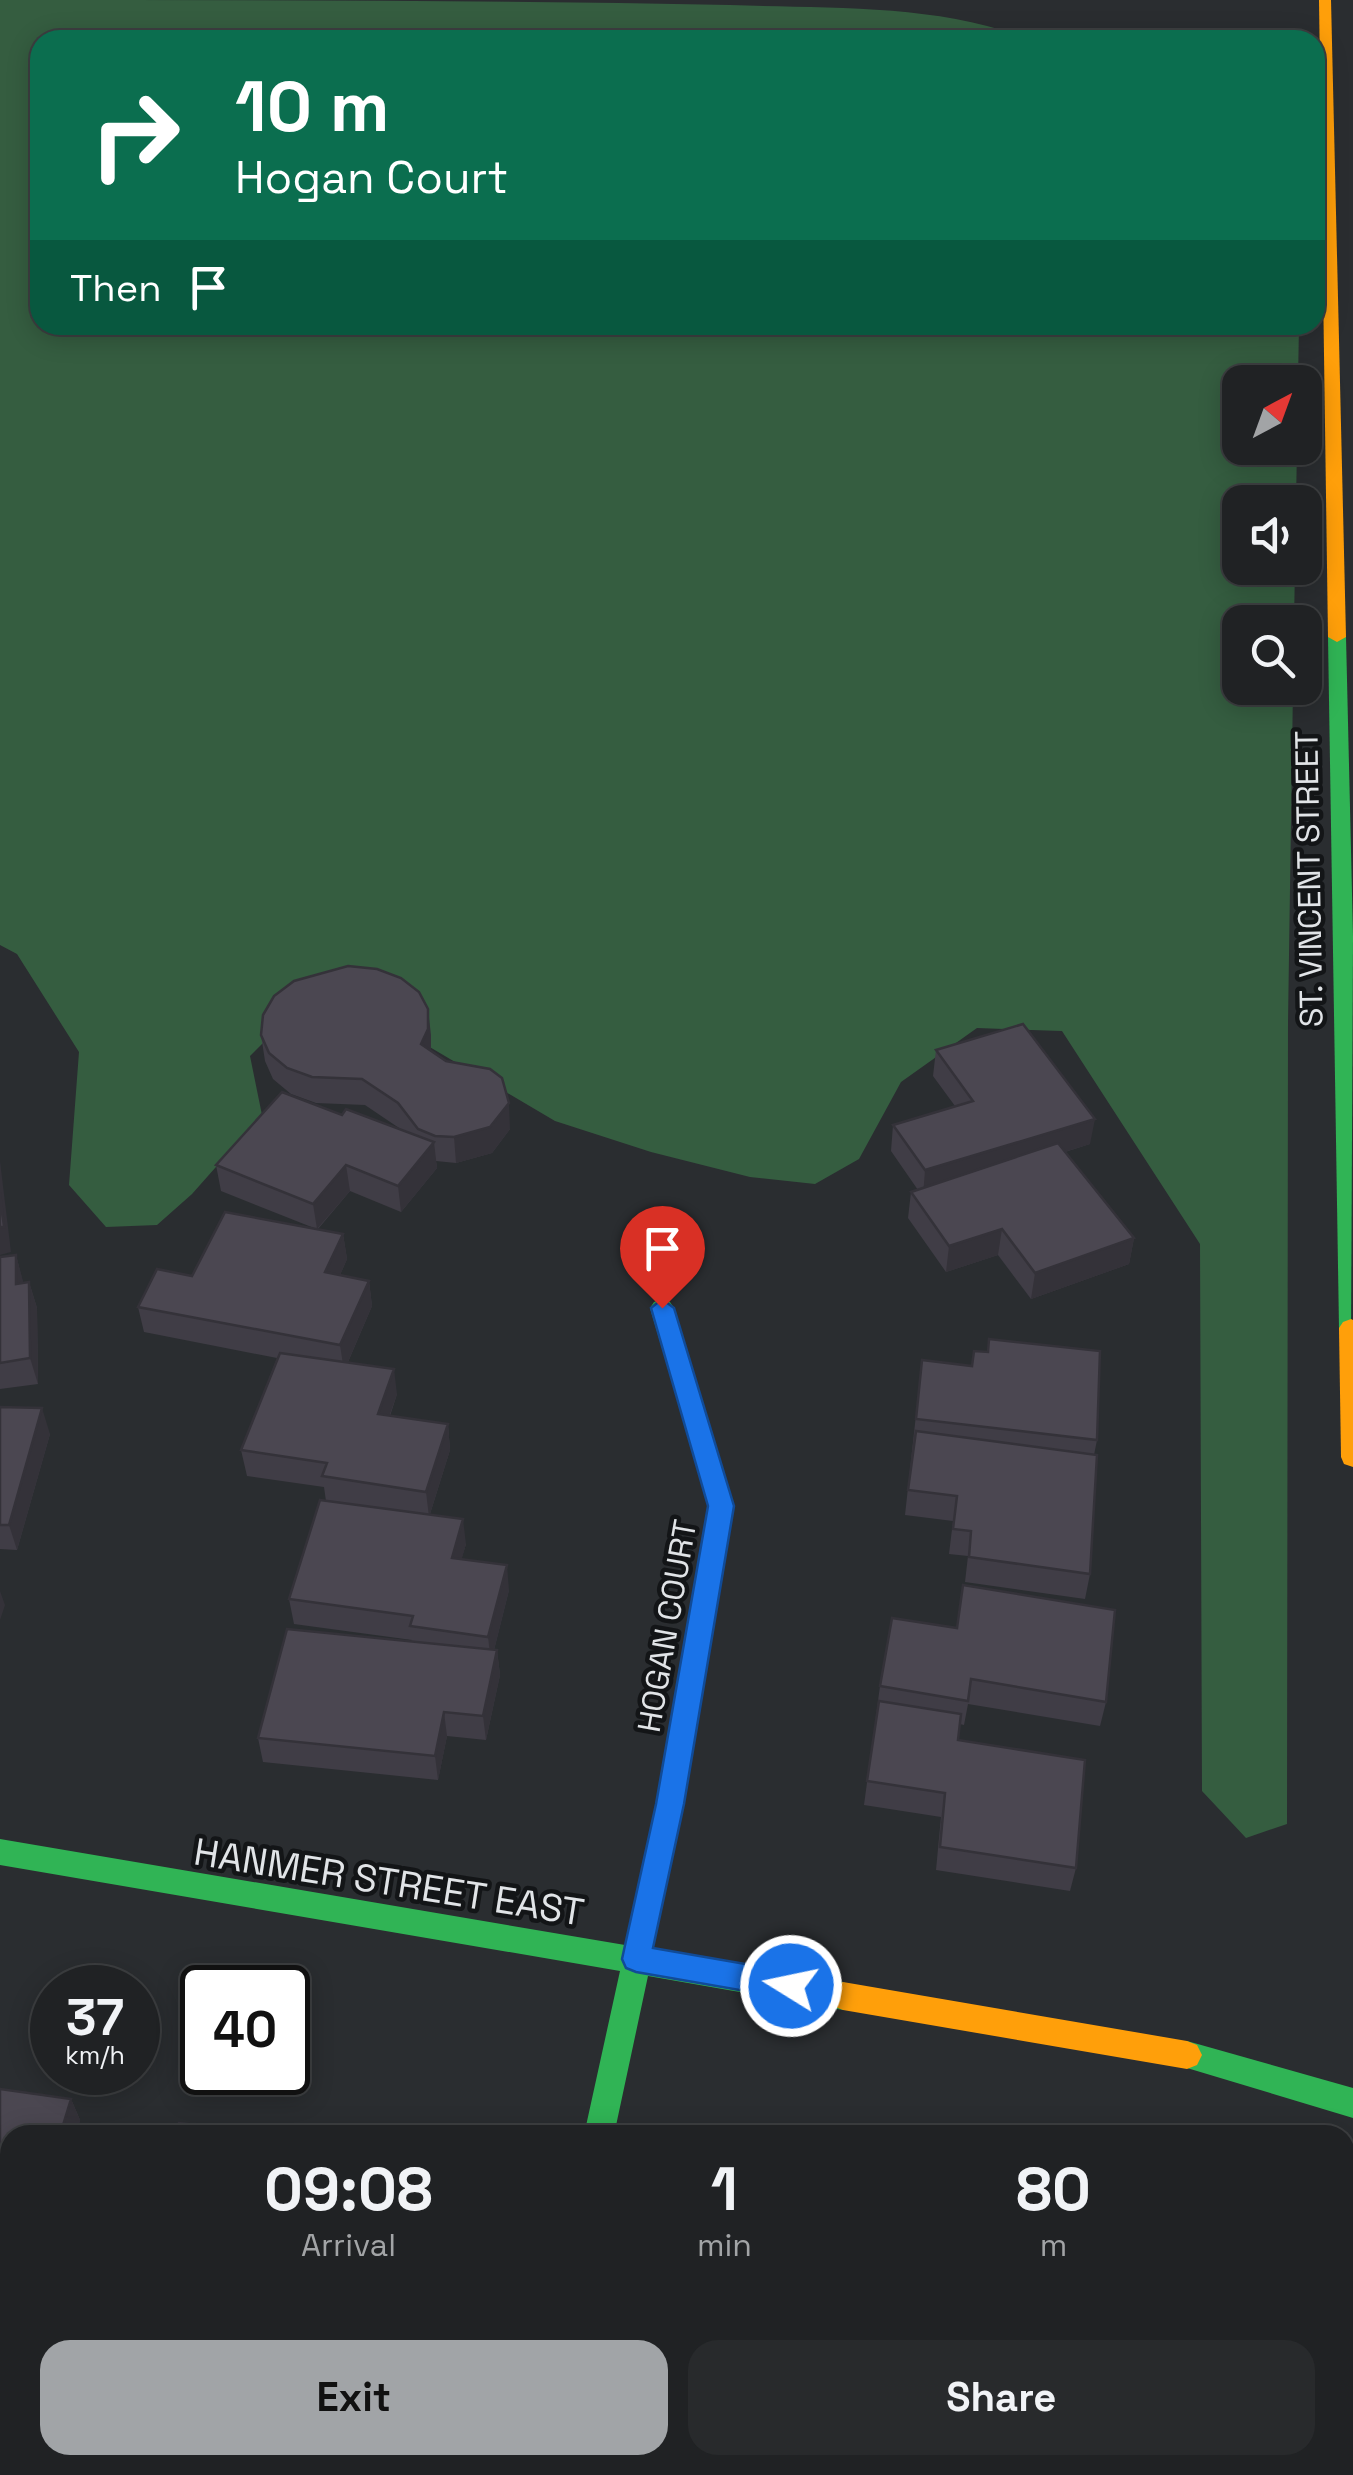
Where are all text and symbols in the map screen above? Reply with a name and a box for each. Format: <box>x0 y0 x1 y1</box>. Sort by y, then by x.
text: 10 m <box>235 62 390 151</box>
icon: right <box>70 70 200 200</box>
text: Hogan Court <box>235 149 508 206</box>
icon: arrive <box>181 260 236 315</box>
text: Then <box>70 264 161 312</box>
north arrow <box>1222 365 1322 465</box>
map controls <box>1222 365 1322 705</box>
button: sound <box>1222 485 1322 585</box>
button: search <box>1222 605 1322 705</box>
street label: ST. VINCENT STREET <box>1286 730 1332 1028</box>
pin <box>620 1206 705 1309</box>
icon: arrive <box>635 1221 690 1276</box>
street label: HOGAN COURT <box>629 1517 705 1735</box>
street label: HANMER STREET EAST <box>191 1827 587 1937</box>
position arrow <box>739 1934 843 2038</box>
speed limit sign: 40 <box>180 1965 310 2095</box>
text: 37 <box>66 1986 124 2050</box>
text: km/h <box>65 2039 125 2071</box>
text: 09:08 <box>264 2151 433 2228</box>
text: 1 <box>711 2151 738 2228</box>
text: 80 <box>1016 2151 1091 2228</box>
text: Arrival <box>301 2225 396 2265</box>
text: min <box>697 2225 752 2265</box>
text: m <box>1040 2225 1067 2265</box>
button: Exit <box>40 2340 668 2455</box>
button: Share <box>688 2340 1315 2455</box>

